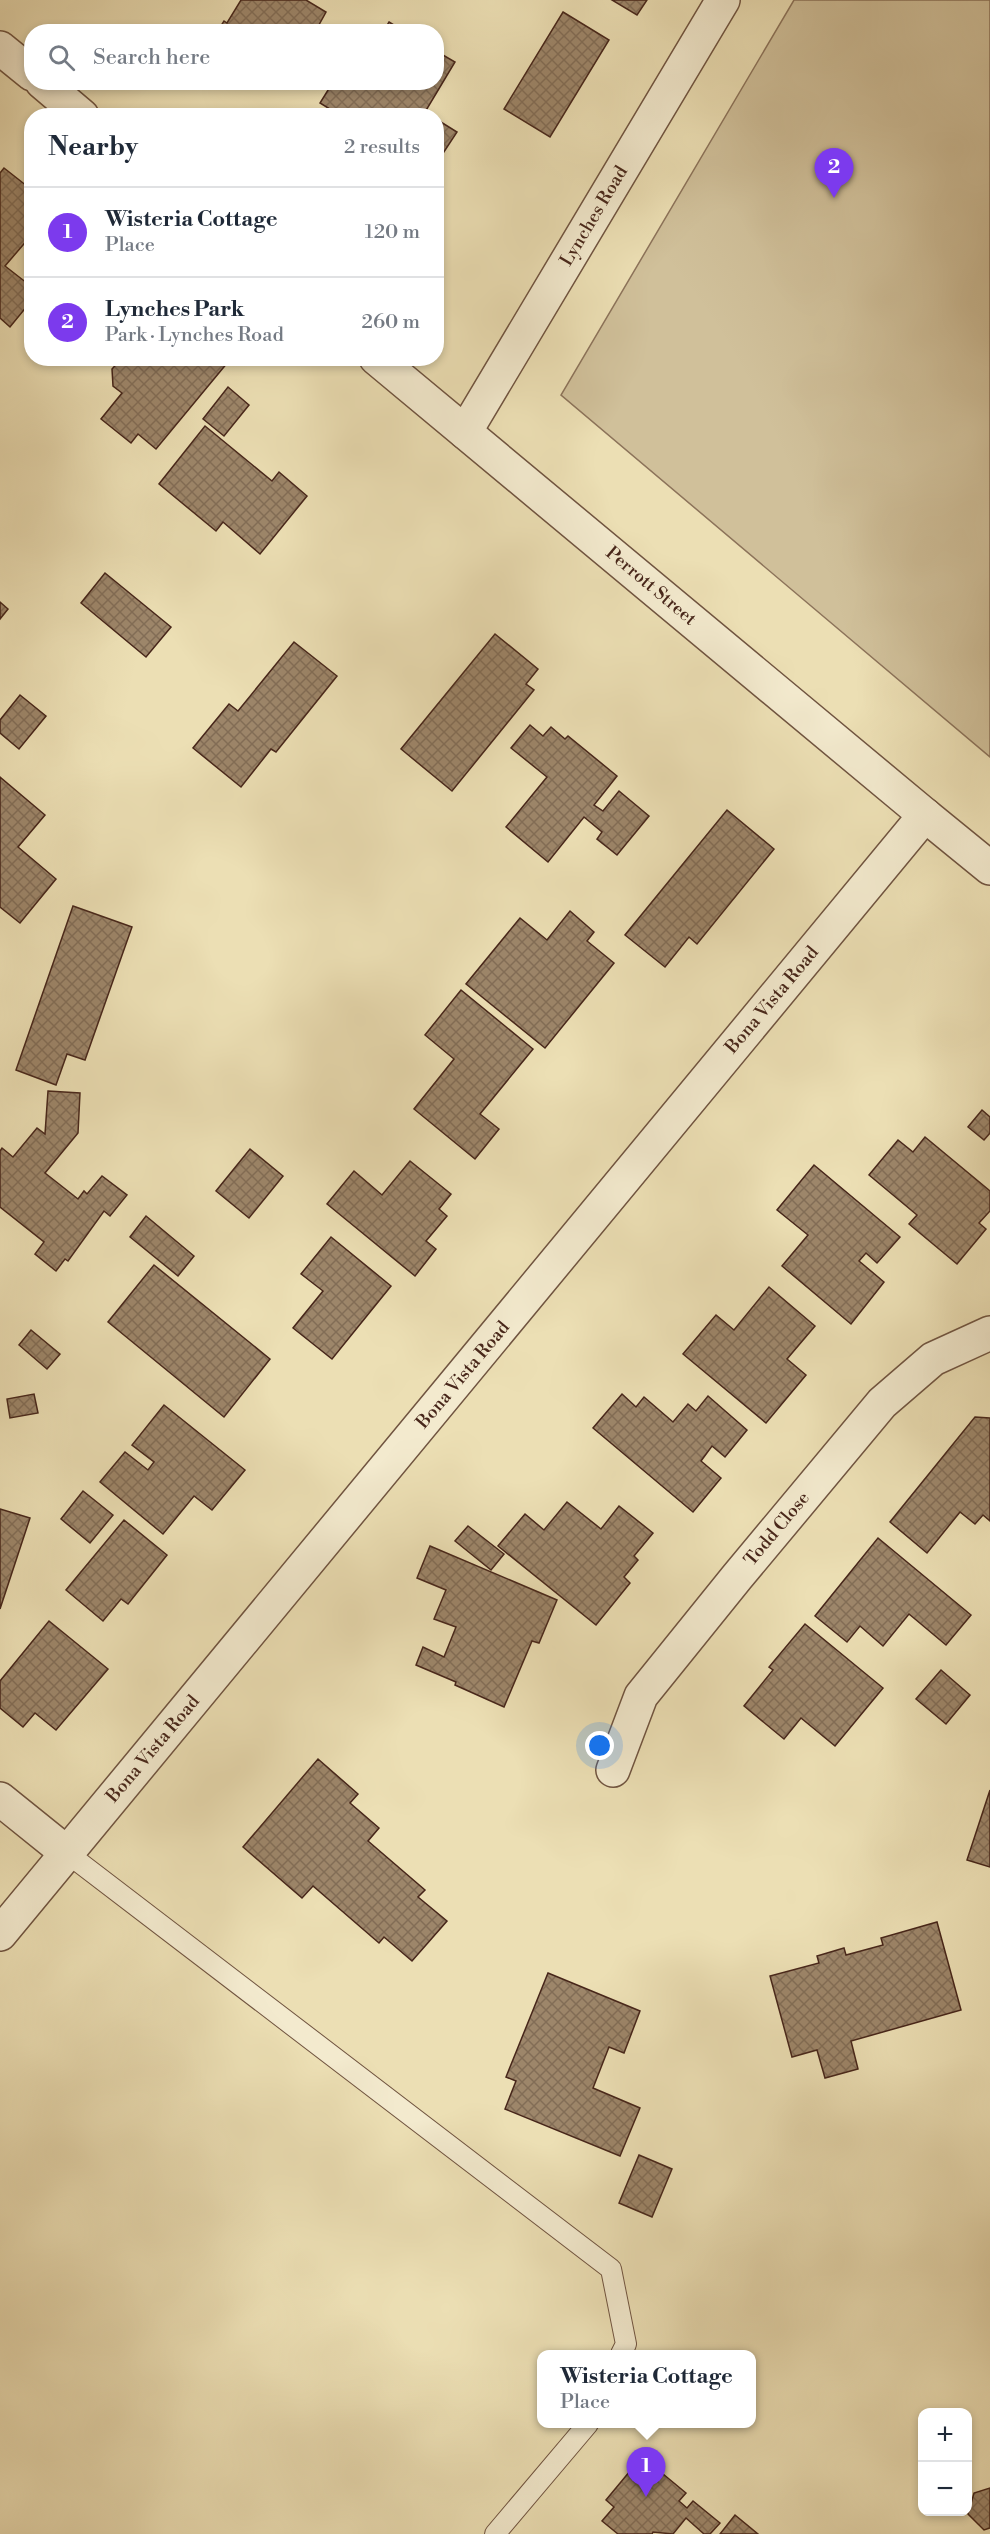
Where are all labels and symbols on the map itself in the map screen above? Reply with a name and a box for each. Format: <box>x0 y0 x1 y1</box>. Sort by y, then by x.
pin: 2 <box>814 148 854 198</box>
street label: Lynches Road <box>555 161 633 270</box>
street label: Perrott Street <box>601 541 701 631</box>
street label: Bona Vista Road <box>720 941 824 1059</box>
street label: Bona Vista Road <box>411 1316 515 1434</box>
street label: Todd Close <box>739 1487 815 1571</box>
street label: Bona Vista Road <box>101 1690 205 1808</box>
your location <box>585 1731 614 1760</box>
pin: 1 <box>626 2448 666 2497</box>

